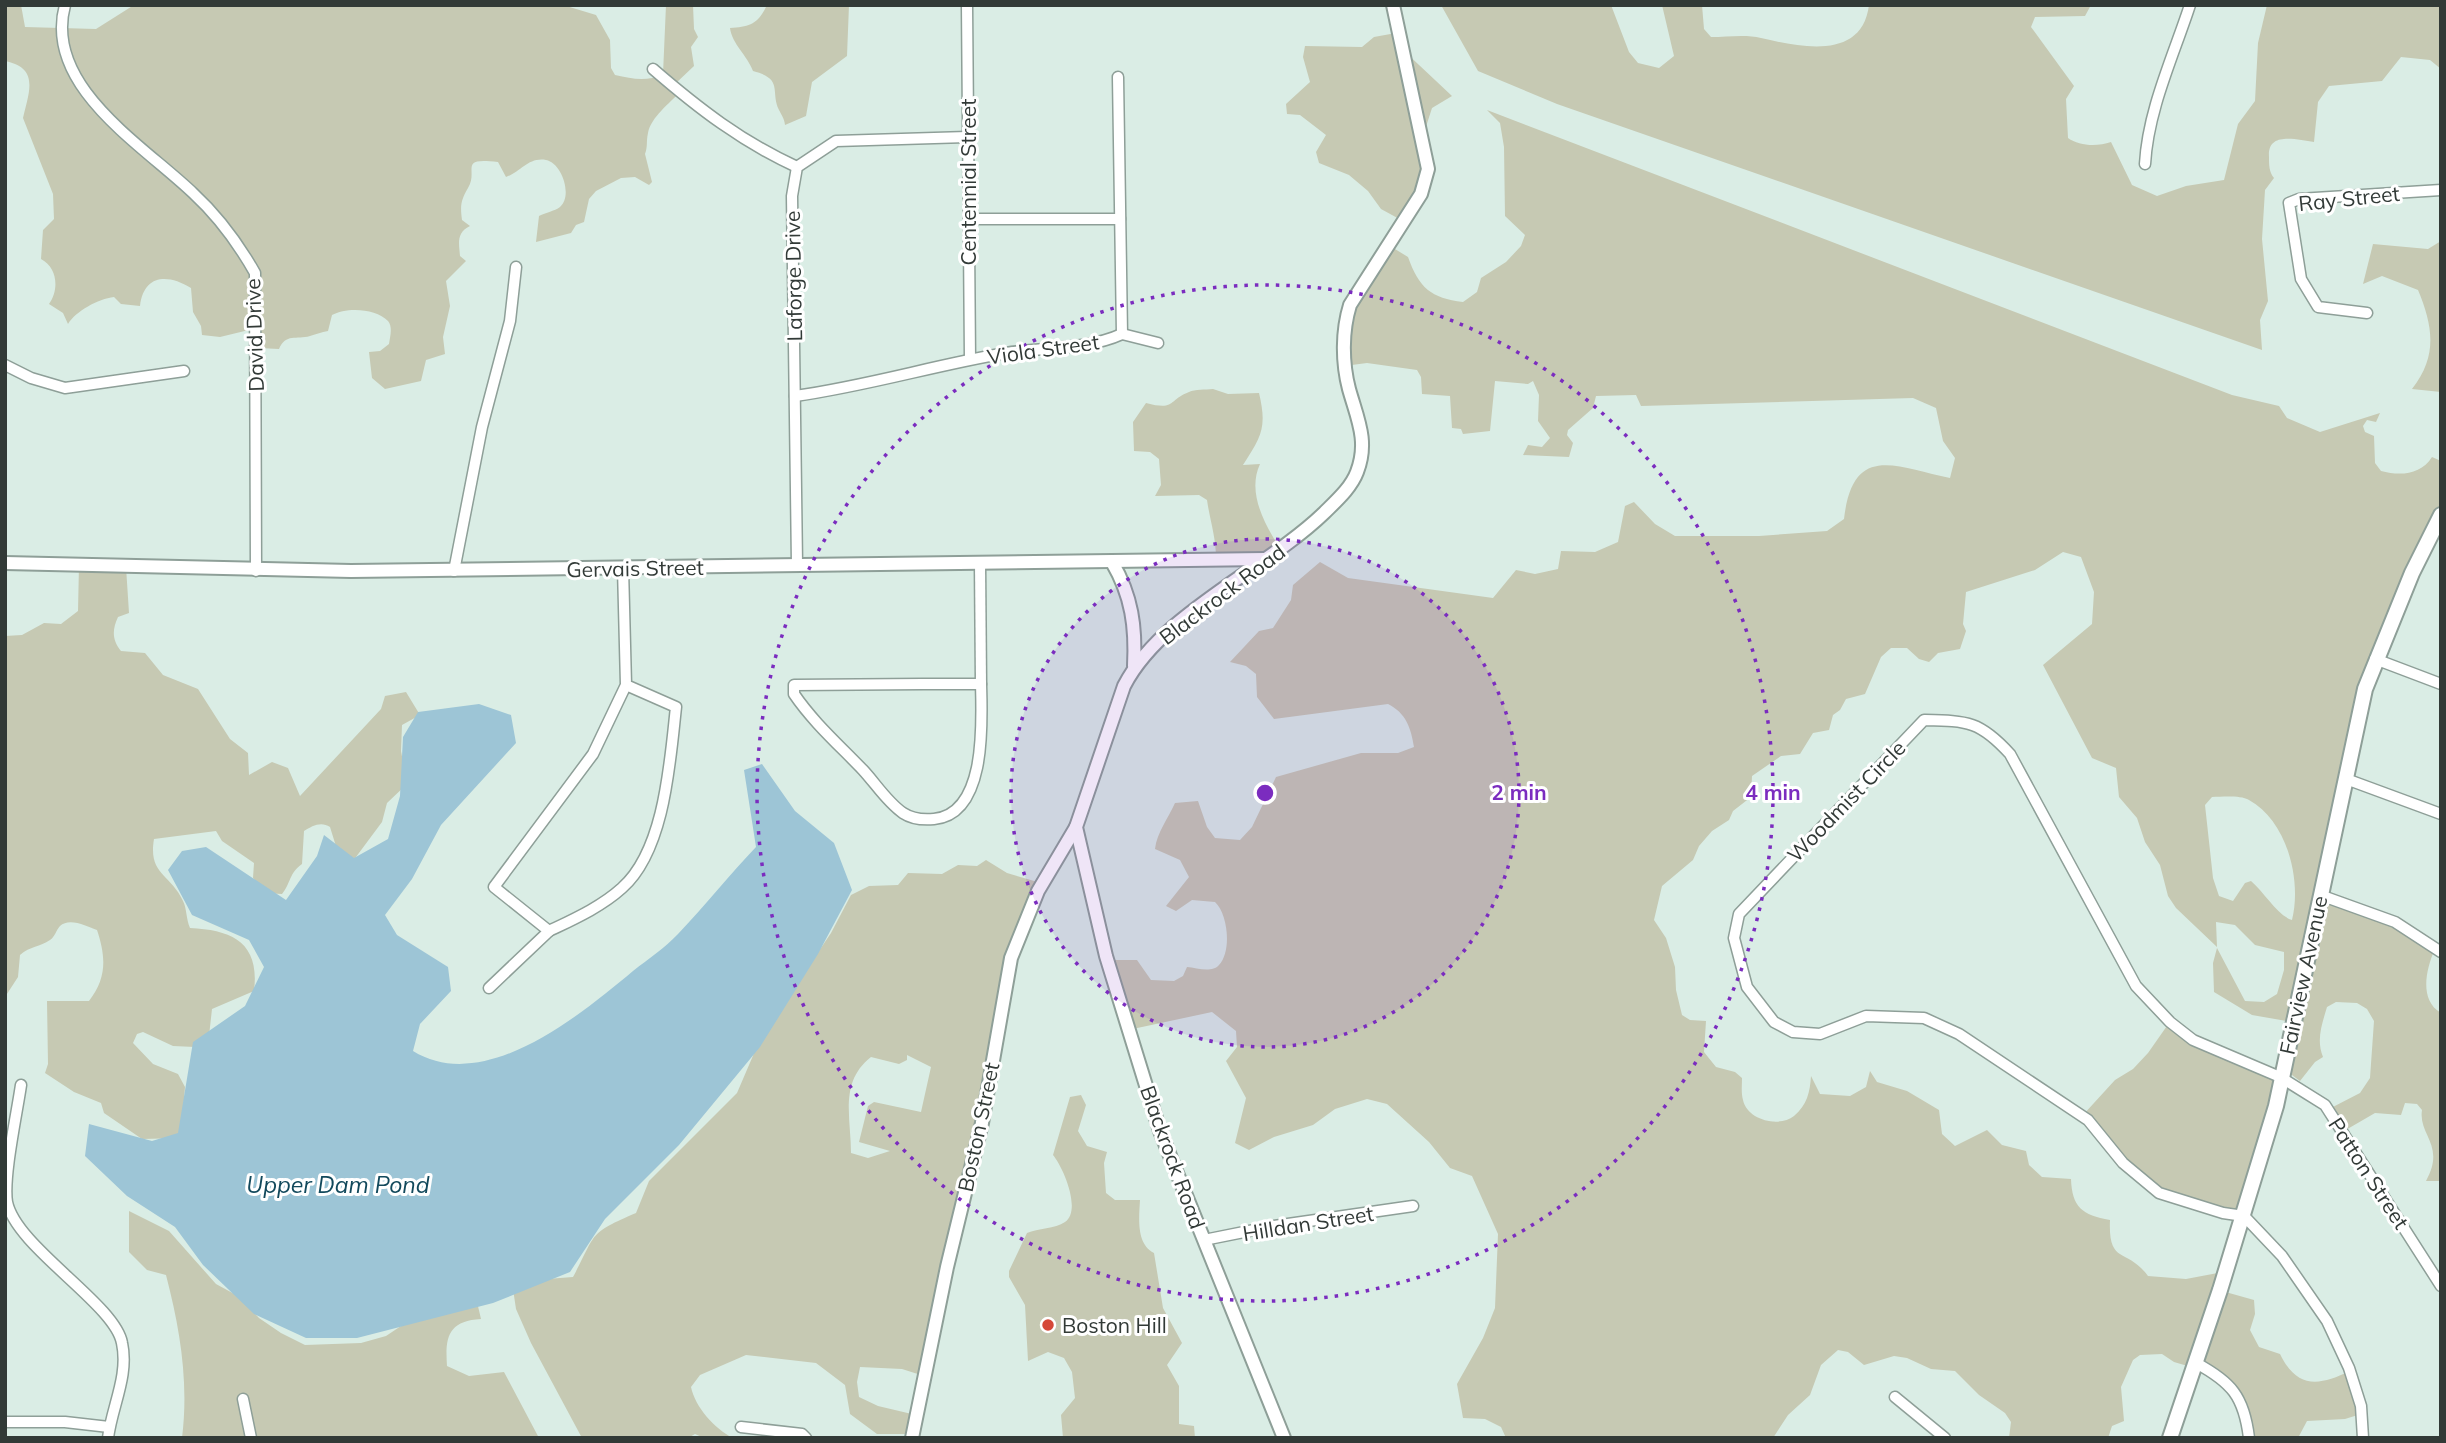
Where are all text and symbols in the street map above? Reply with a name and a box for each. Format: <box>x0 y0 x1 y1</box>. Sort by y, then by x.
street label: Centennial Street <box>955 99 981 265</box>
street label: Ray Street <box>2297 180 2401 216</box>
street label: Laforge Drive <box>779 210 807 342</box>
street label: David Drive <box>239 278 269 392</box>
street label: Viola Street <box>985 328 1101 370</box>
street label: Blackrock Road <box>1154 538 1290 650</box>
street label: Gervais Street <box>566 554 704 582</box>
street label: Woodmist Circle <box>1781 735 1911 867</box>
text: 2 min <box>1491 779 1547 805</box>
text: 4 min <box>1745 779 1801 805</box>
centre of rings <box>1253 781 1277 805</box>
street label: Fairview Avenue <box>2273 893 2333 1057</box>
street label: Boston Street <box>952 1060 1004 1194</box>
street label: Blackrock Road <box>1135 1082 1211 1232</box>
street label: Patton Street <box>2323 1112 2415 1234</box>
water label: Upper Dam Pond <box>246 1170 430 1199</box>
street label: Hilldan Street <box>1241 1200 1375 1246</box>
place label: Boston Hill <box>1062 1312 1167 1338</box>
marker: Boston Hill <box>1040 1317 1056 1333</box>

